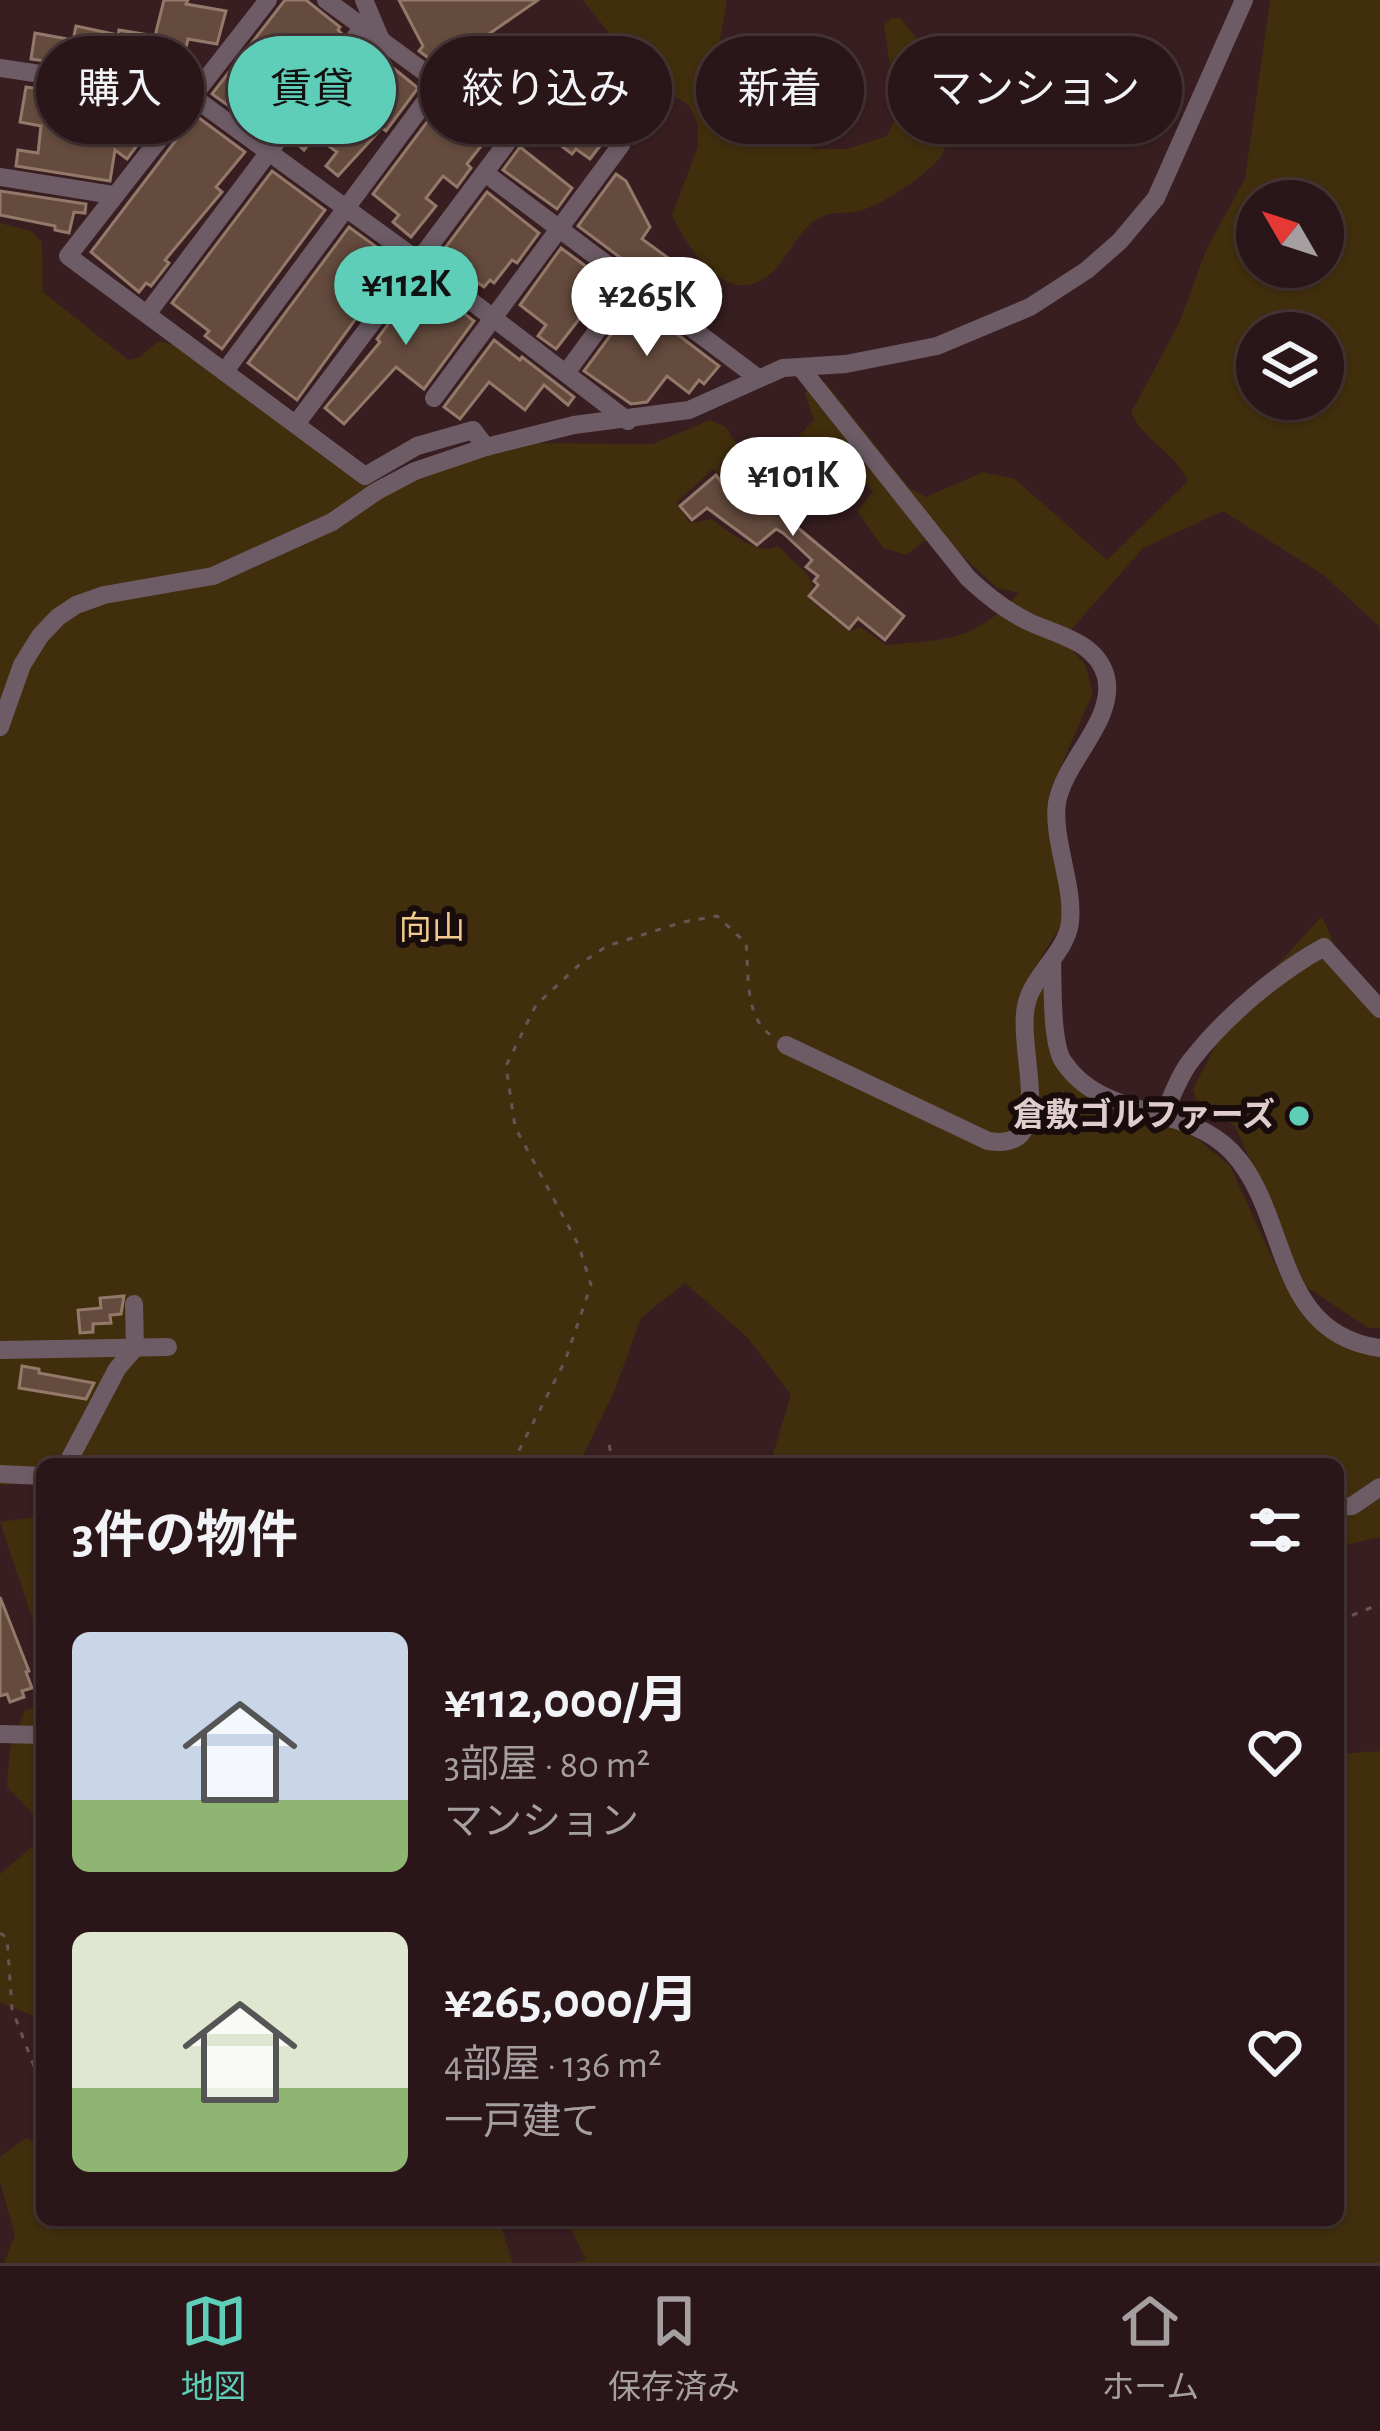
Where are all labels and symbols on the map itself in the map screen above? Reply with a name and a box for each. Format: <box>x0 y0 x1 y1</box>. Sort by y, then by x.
north arrow <box>1236 180 1344 288</box>
pin: ¥112K <box>322 246 490 348</box>
pin: ¥265K <box>563 257 731 359</box>
pin: ¥101K <box>709 437 877 539</box>
park label: 向山 <box>399 911 465 946</box>
place label: 倉敷ゴルファーズ <box>1013 1097 1275 1133</box>
marker: 倉敷ゴルファーズ <box>1286 1103 1312 1129</box>

